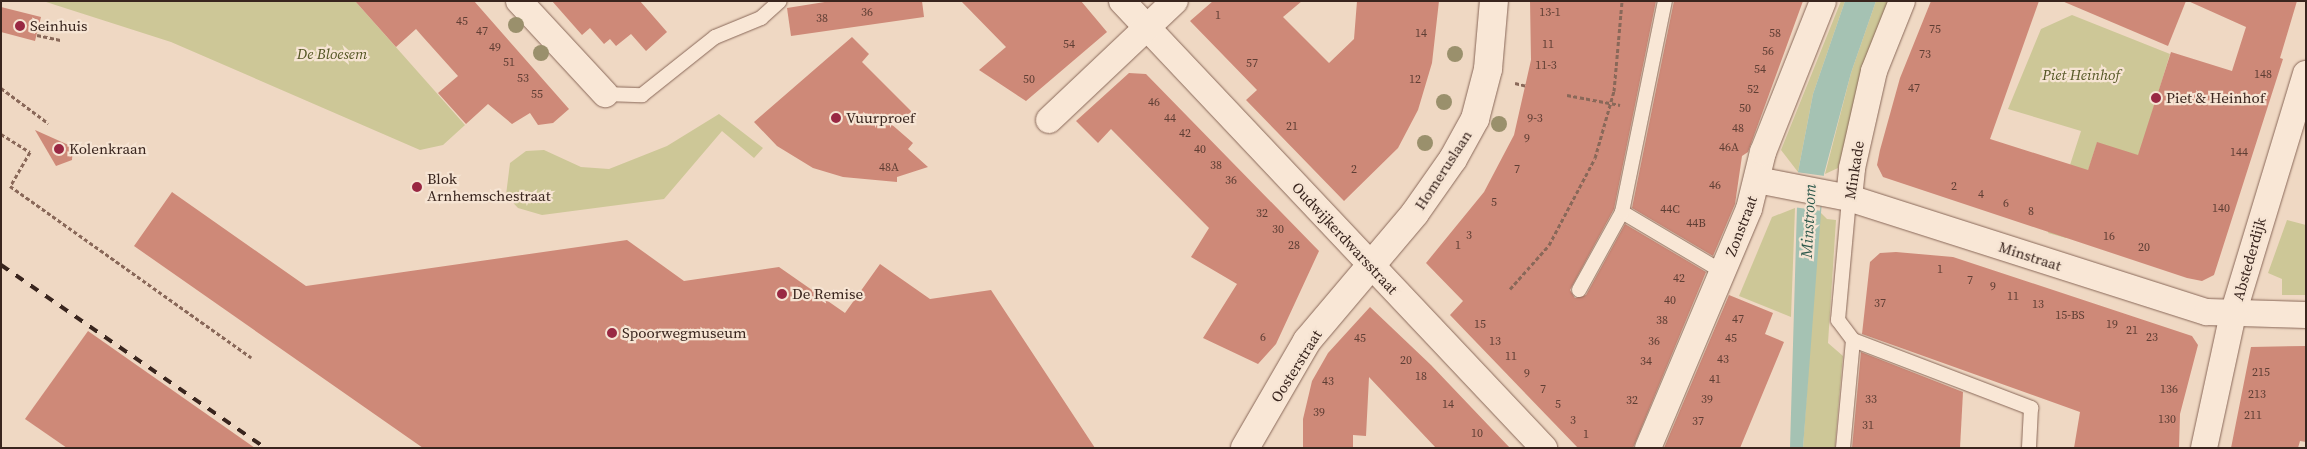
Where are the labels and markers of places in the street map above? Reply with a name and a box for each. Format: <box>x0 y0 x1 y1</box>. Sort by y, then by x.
place label: Seinhuis <box>30 17 88 35</box>
marker: Seinhuis <box>14 20 26 32</box>
place label: Piet & Heinhof <box>2166 89 2265 107</box>
marker: Piet & Heinhof <box>2150 92 2162 104</box>
place label: Vuurproef <box>846 109 915 127</box>
marker: Vuurproef <box>830 112 842 124</box>
place label: Kolenkraan <box>69 140 147 158</box>
marker: Kolenkraan <box>53 143 65 155</box>
place label: Blok Arnhemschestraat <box>427 169 551 204</box>
marker: Blok Arnhemschestraat <box>411 181 423 193</box>
place label: De Remise <box>792 285 863 303</box>
marker: De Remise <box>776 288 788 300</box>
place label: Spoorwegmuseum <box>622 324 746 342</box>
marker: Spoorwegmuseum <box>606 327 618 339</box>

